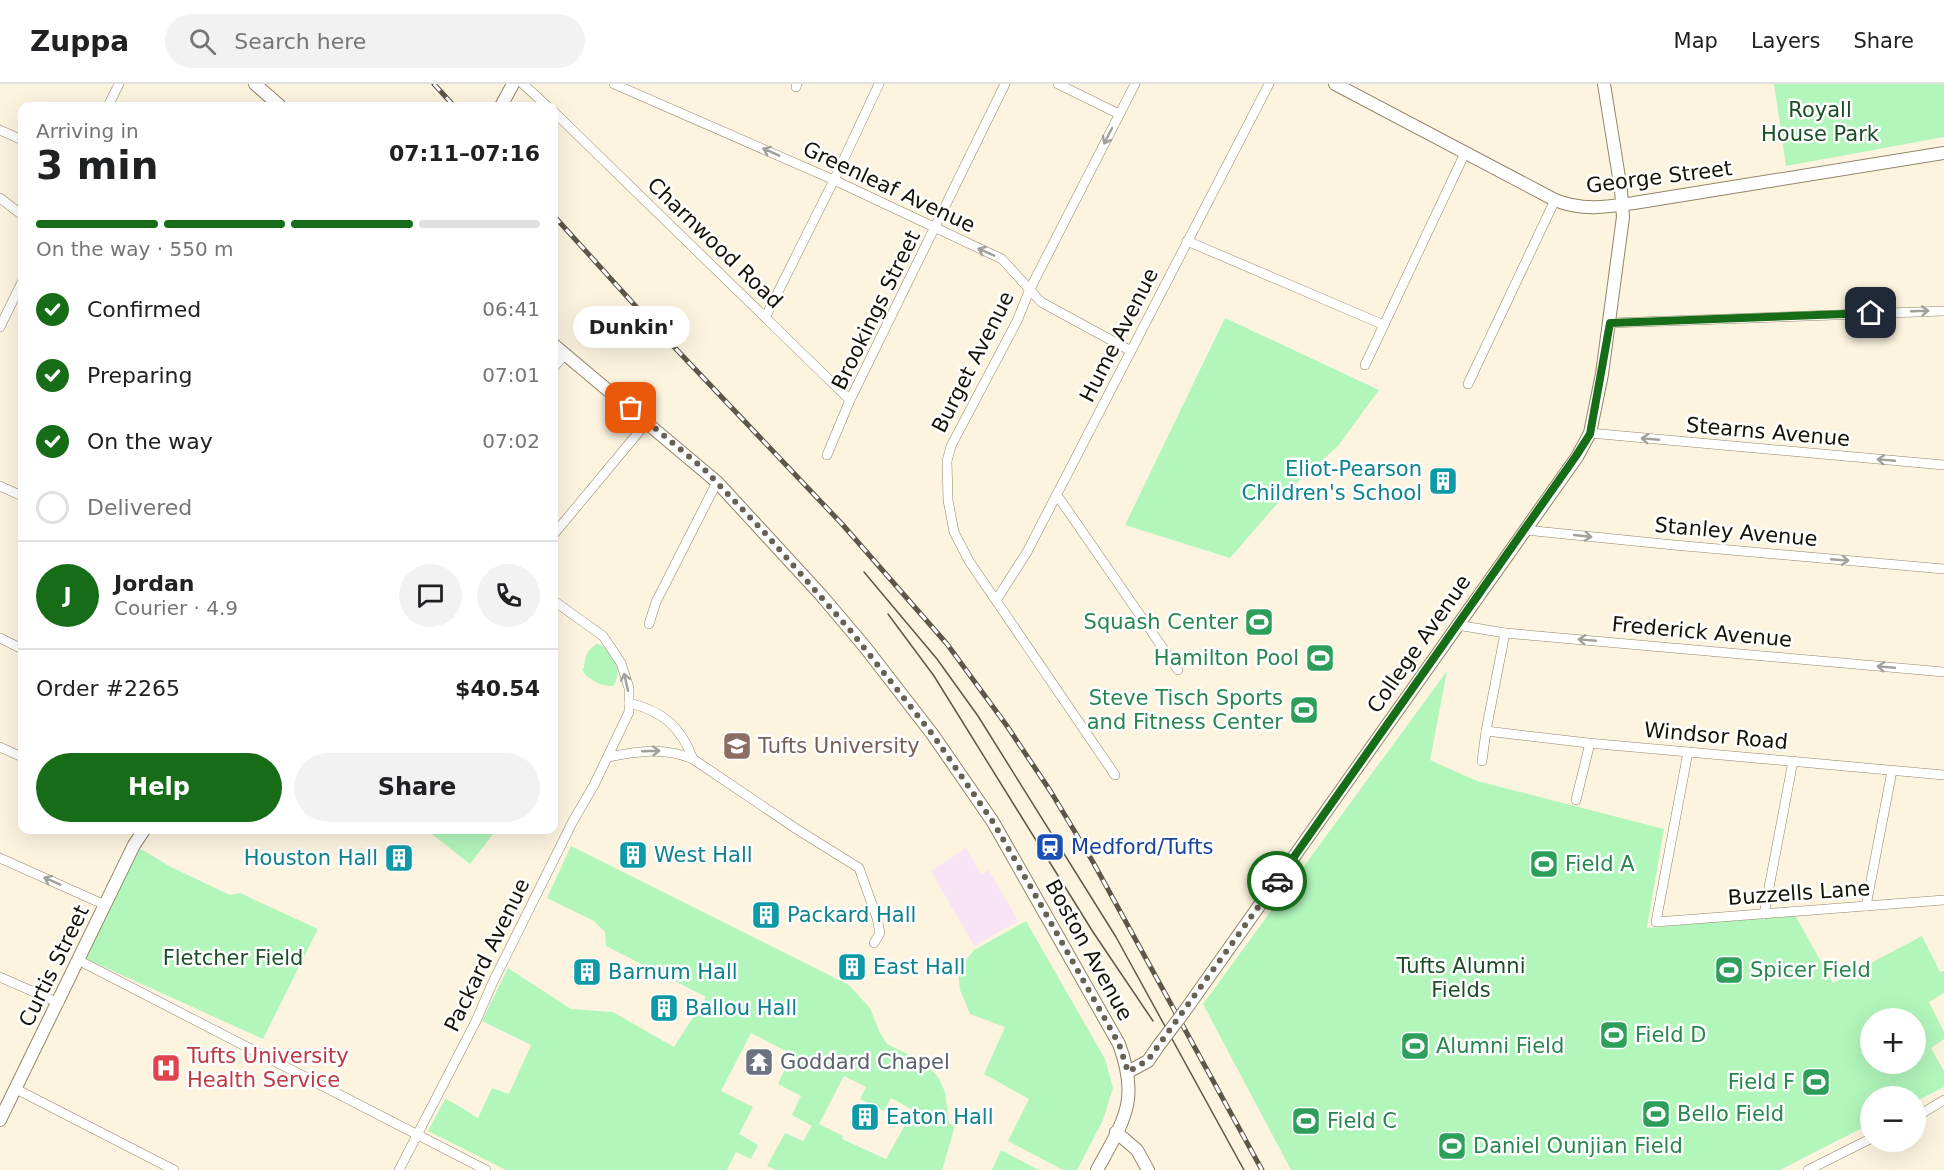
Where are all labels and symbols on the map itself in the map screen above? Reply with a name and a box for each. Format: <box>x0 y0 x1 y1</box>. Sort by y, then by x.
park label: Royall House Park <box>1761 98 1880 146</box>
one-way arrow <box>1102 127 1114 144</box>
street label: Greenleaf Avenue <box>799 137 979 237</box>
one-way arrow <box>762 146 781 157</box>
street label: George Street <box>1585 156 1733 198</box>
street label: Charnwood Road <box>643 173 787 313</box>
street label: Brookings Street <box>827 226 925 394</box>
one-way arrow <box>977 246 995 257</box>
street label: Hume Avenue <box>1075 264 1163 406</box>
street label: Burget Avenue <box>927 287 1019 437</box>
pin <box>1845 287 1896 338</box>
callout: Dunkin' <box>572 306 690 348</box>
one-way arrow <box>1910 306 1930 317</box>
pin <box>605 382 656 433</box>
street label: Stearns Avenue <box>1685 413 1851 451</box>
one-way arrow <box>1640 433 1660 444</box>
one-way arrow <box>1876 454 1896 465</box>
place label: Eliot-Pearson Children's School <box>1242 457 1422 505</box>
building icon: Eliot-Pearson Children's School <box>1427 465 1459 497</box>
street label: Stanley Avenue <box>1653 513 1819 551</box>
one-way arrow <box>1572 531 1592 542</box>
one-way arrow <box>1829 555 1849 566</box>
street label: College Avenue <box>1362 570 1476 718</box>
sports icon: Squash Center <box>1243 606 1275 638</box>
place label: Squash Center <box>1084 610 1238 634</box>
street label: Frederick Avenue <box>1611 612 1793 652</box>
one-way arrow <box>1577 634 1597 645</box>
sports icon: Hamilton Pool <box>1304 642 1336 674</box>
place label: Hamilton Pool <box>1154 646 1299 670</box>
one-way arrow <box>1876 661 1896 672</box>
one-way arrow <box>620 673 632 692</box>
place label: Steve Tisch Sports and Fitness Center <box>1087 686 1283 734</box>
sports icon: Steve Tisch Sports and Fitness Center <box>1288 694 1320 726</box>
street label: Windsor Road <box>1643 718 1789 754</box>
school or university icon: Tufts University <box>721 730 753 762</box>
place label: Tufts University <box>757 734 920 758</box>
one-way arrow <box>641 745 661 756</box>
station icon: Medford/Tufts <box>1034 831 1066 863</box>
place label: Medford/Tufts <box>1071 835 1213 859</box>
building icon: West Hall <box>617 839 649 871</box>
building icon: Houston Hall <box>383 842 415 874</box>
place label: West Hall <box>654 843 753 867</box>
place label: Houston Hall <box>244 846 378 870</box>
sports icon: Field A <box>1528 848 1560 880</box>
courier <box>1247 851 1307 911</box>
place label: Field A <box>1565 852 1635 876</box>
one-way arrow <box>44 875 62 887</box>
street label: Packard Avenue <box>440 875 534 1035</box>
street label: Boston Avenue <box>1040 875 1138 1025</box>
street label: Buzzells Lane <box>1727 876 1871 910</box>
building icon: Packard Hall <box>750 899 782 931</box>
street label: Curtis Street <box>14 901 94 1031</box>
place label: Packard Hall <box>787 903 916 927</box>
park label: Fletcher Field <box>163 946 303 970</box>
building icon: East Hall <box>836 951 868 983</box>
park label: Tufts Alumni Fields <box>1396 954 1525 1002</box>
sports icon: Spicer Field <box>1713 954 1745 986</box>
place label: East Hall <box>873 955 965 979</box>
building icon: Barnum Hall <box>571 956 603 988</box>
place label: Spicer Field <box>1750 958 1871 982</box>
place label: Barnum Hall <box>608 960 738 984</box>
building icon: Ballou Hall <box>648 992 680 1024</box>
place label: Ballou Hall <box>685 996 797 1020</box>
sports icon: Field D <box>1598 1019 1630 1051</box>
place label: Field D <box>1635 1023 1706 1047</box>
sports icon: Alumni Field <box>1399 1030 1431 1062</box>
place label: Alumni Field <box>1436 1034 1564 1058</box>
place label: Tufts University Health Service <box>186 1044 349 1092</box>
temple icon: Goddard Chapel <box>743 1046 775 1078</box>
place label: Goddard Chapel <box>780 1050 950 1074</box>
hospital icon: Tufts University Health Service <box>150 1052 182 1084</box>
sports icon: Field F <box>1800 1066 1832 1098</box>
place label: Field F <box>1728 1070 1795 1094</box>
sports icon: Bello Field <box>1640 1098 1672 1130</box>
building icon: Eaton Hall <box>849 1101 881 1133</box>
place label: Bello Field <box>1677 1102 1784 1126</box>
place label: Eaton Hall <box>886 1105 994 1129</box>
sports icon: Field C <box>1290 1105 1322 1137</box>
place label: Field C <box>1327 1109 1397 1133</box>
sports icon: Daniel Ounjian Field <box>1436 1130 1468 1162</box>
place label: Daniel Ounjian Field <box>1473 1134 1683 1158</box>

